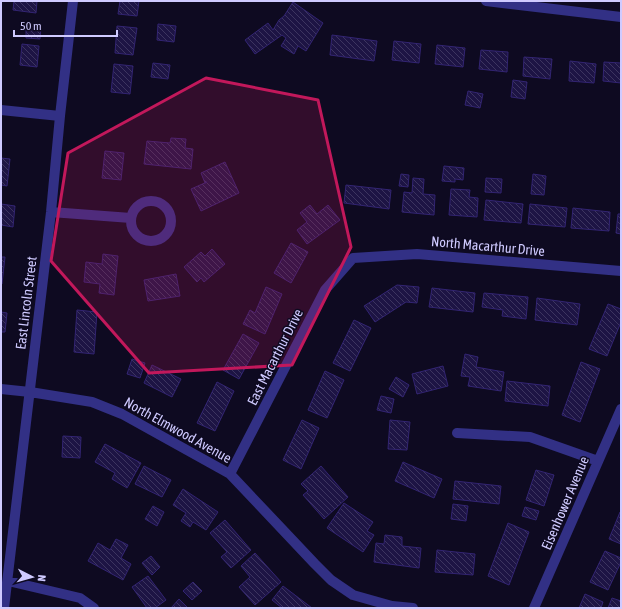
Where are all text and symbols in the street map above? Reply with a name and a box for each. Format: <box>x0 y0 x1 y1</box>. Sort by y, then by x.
scale bar <box>14 12 117 38</box>
text: 50 m <box>20 19 42 33</box>
street label: North Macarthur Drive <box>431 233 545 259</box>
street label: East Lincoln Street <box>12 256 40 350</box>
street label: East Macarthur Drive <box>244 306 306 408</box>
street label: North Elmwood Avenue <box>122 394 234 466</box>
street label: Eisenhower Avenue <box>538 454 592 552</box>
north arrow <box>12 557 52 597</box>
text: N <box>36 574 48 582</box>

